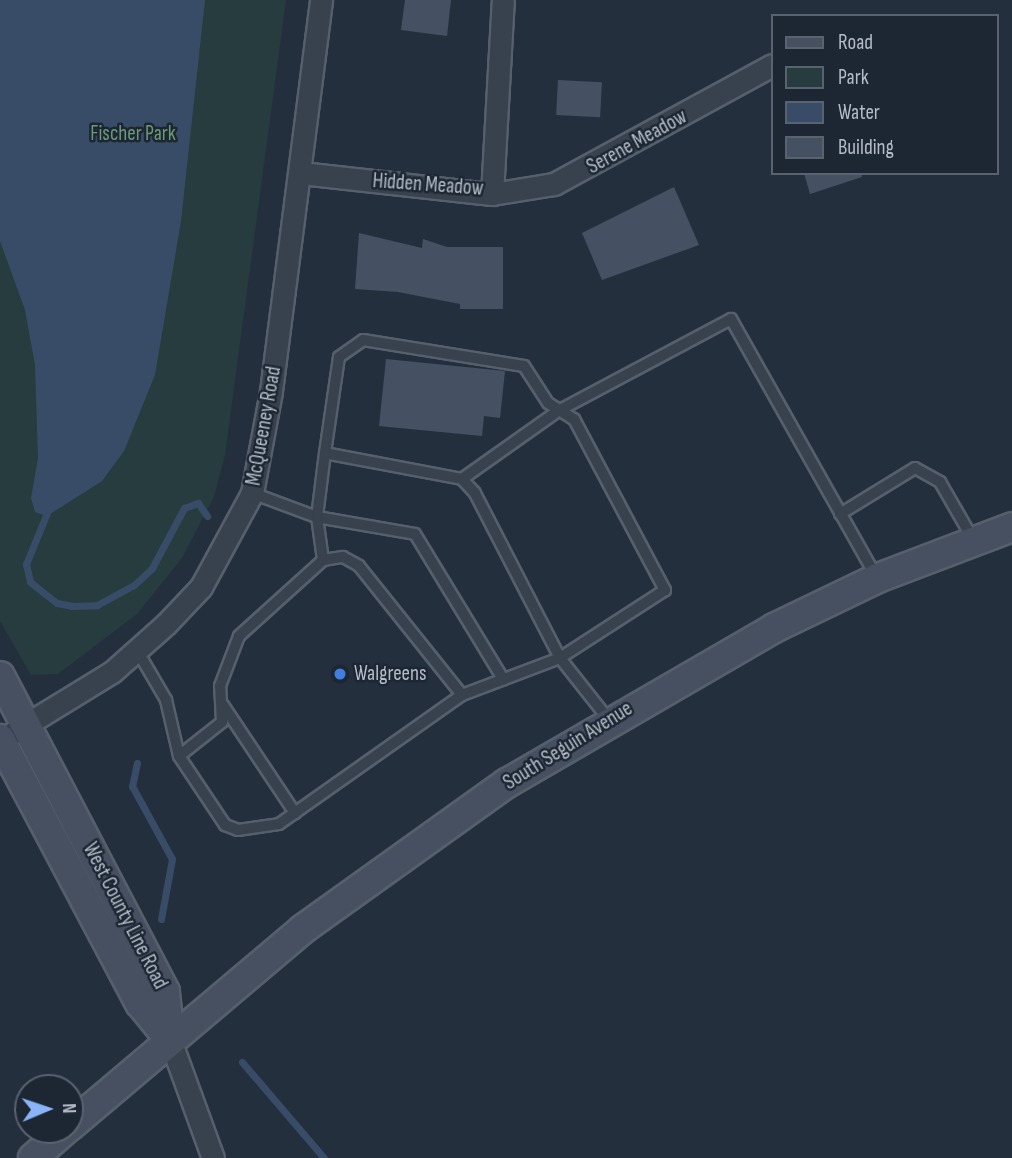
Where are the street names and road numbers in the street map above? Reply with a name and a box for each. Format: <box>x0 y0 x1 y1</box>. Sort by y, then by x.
street label: Serene Meadow <box>583 104 691 180</box>
street label: Hidden Meadow <box>372 169 484 201</box>
street label: McQueeney Road <box>241 364 287 488</box>
street label: South Seguin Avenue <box>499 696 637 796</box>
street label: West County Line Road <box>77 839 173 993</box>

